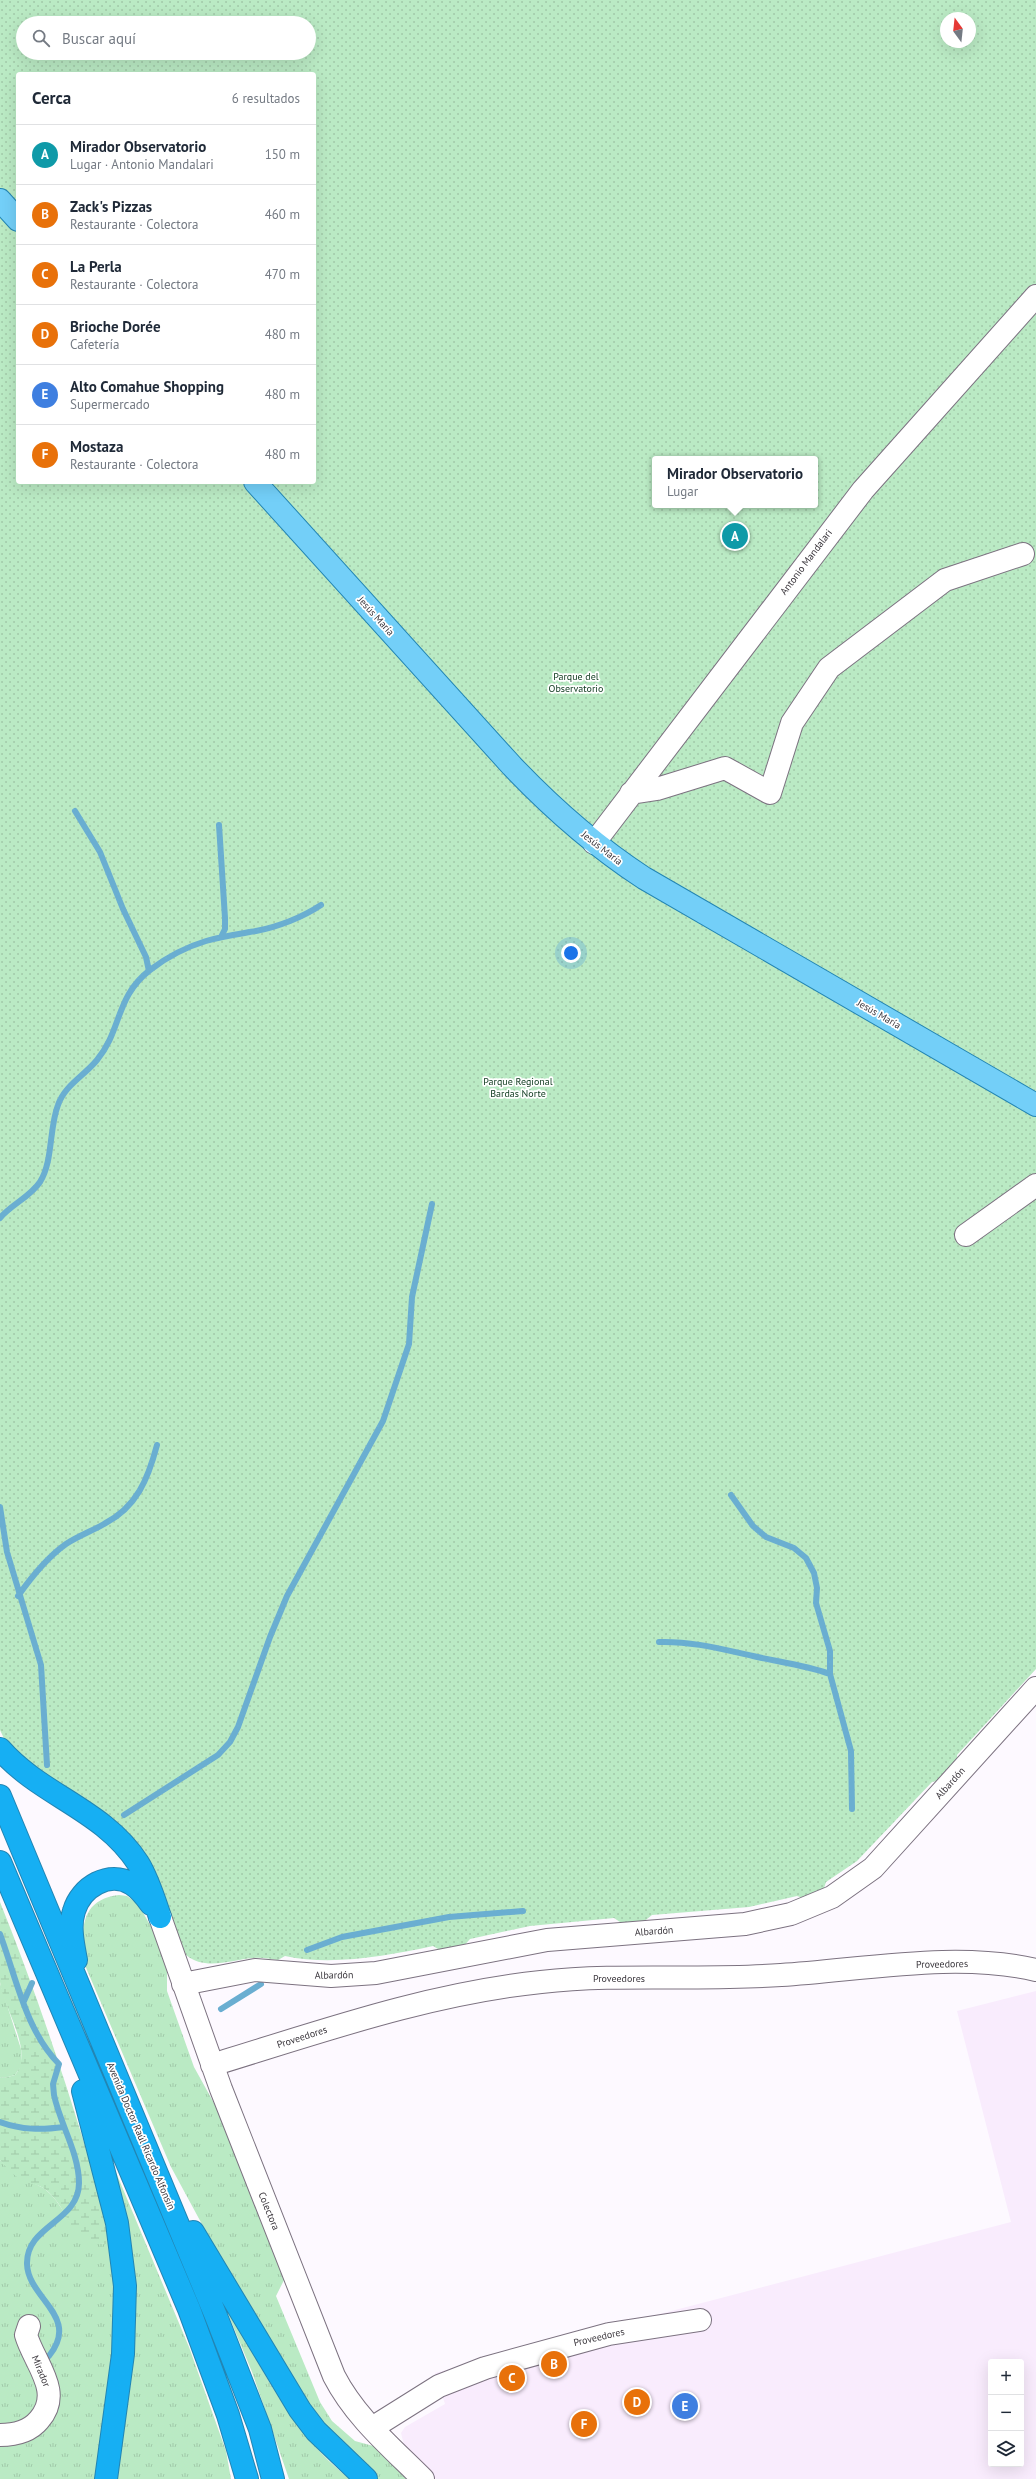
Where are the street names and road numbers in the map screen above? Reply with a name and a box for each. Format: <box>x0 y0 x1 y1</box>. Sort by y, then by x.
street label: Antonio Mandalari <box>777 527 835 597</box>
street label: Jesús María <box>354 593 397 638</box>
street label: Jesús María <box>578 827 625 868</box>
street label: Jesús María <box>854 996 903 1032</box>
street label: Albardón <box>932 1764 968 1802</box>
street label: Albardón <box>634 1923 674 1939</box>
street label: Proveedores <box>916 1957 968 1971</box>
street label: Albardón <box>315 1968 353 1982</box>
street label: Proveedores <box>593 1972 645 1985</box>
street label: Proveedores <box>275 2023 329 2051</box>
street label: Avenida Doctor Raúl Ricardo Alfonsín <box>104 2060 178 2212</box>
street label: Colectora <box>255 2190 283 2232</box>
street label: Proveedores <box>572 2325 626 2349</box>
street label: Mirador <box>29 2353 53 2389</box>

